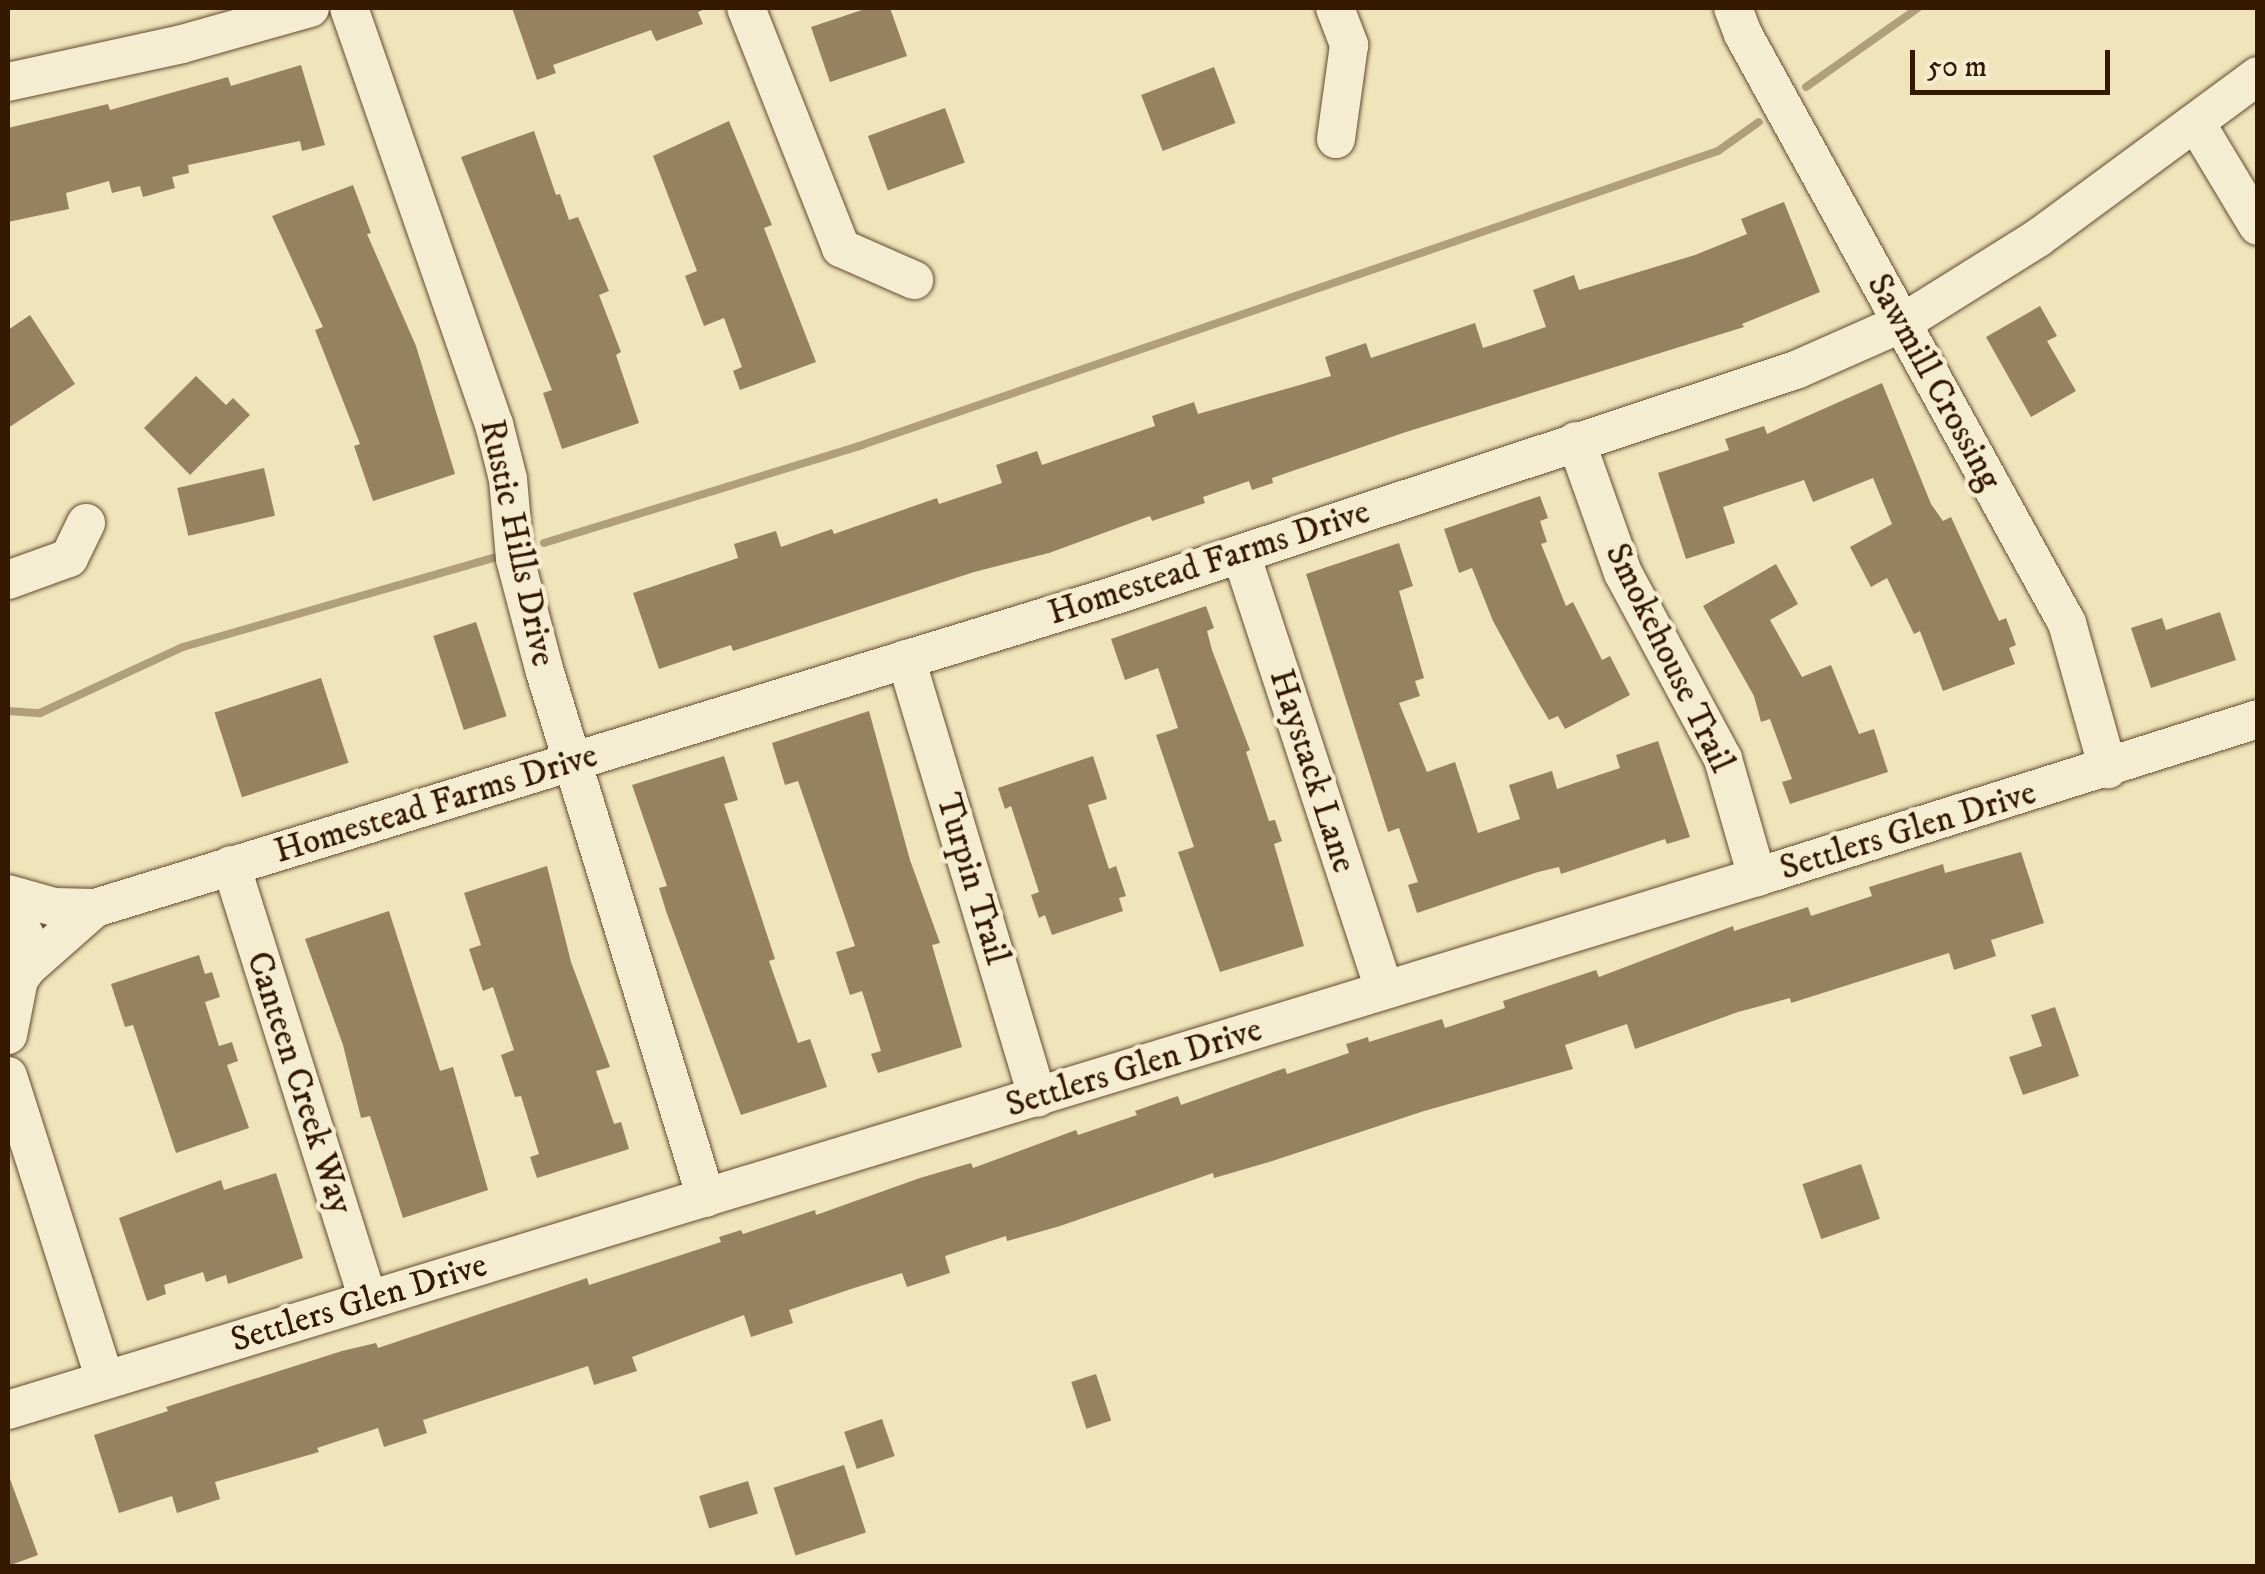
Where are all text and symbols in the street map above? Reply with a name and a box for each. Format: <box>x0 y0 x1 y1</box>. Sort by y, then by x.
scale bar <box>1915 30 2115 92</box>
text: 50 m <box>1927 49 1987 86</box>
street label: Sawmill Crossing <box>1857 267 2011 497</box>
street label: Rustic Hills Drive <box>470 416 564 670</box>
street label: Homestead Farms Drive <box>1043 491 1375 635</box>
street label: Smokehouse Trail <box>1596 537 1742 779</box>
street label: Haystack Lane <box>1259 664 1365 878</box>
street label: Homestead Farms Drive <box>269 735 603 873</box>
street label: Settlers Glen Drive <box>1775 772 2041 890</box>
street label: Turpin Trail <box>926 788 1018 970</box>
street label: Canteen Creek Way <box>237 946 361 1220</box>
street label: Settlers Glen Drive <box>1001 1009 1267 1127</box>
street label: Settlers Glen Drive <box>226 1244 492 1362</box>

